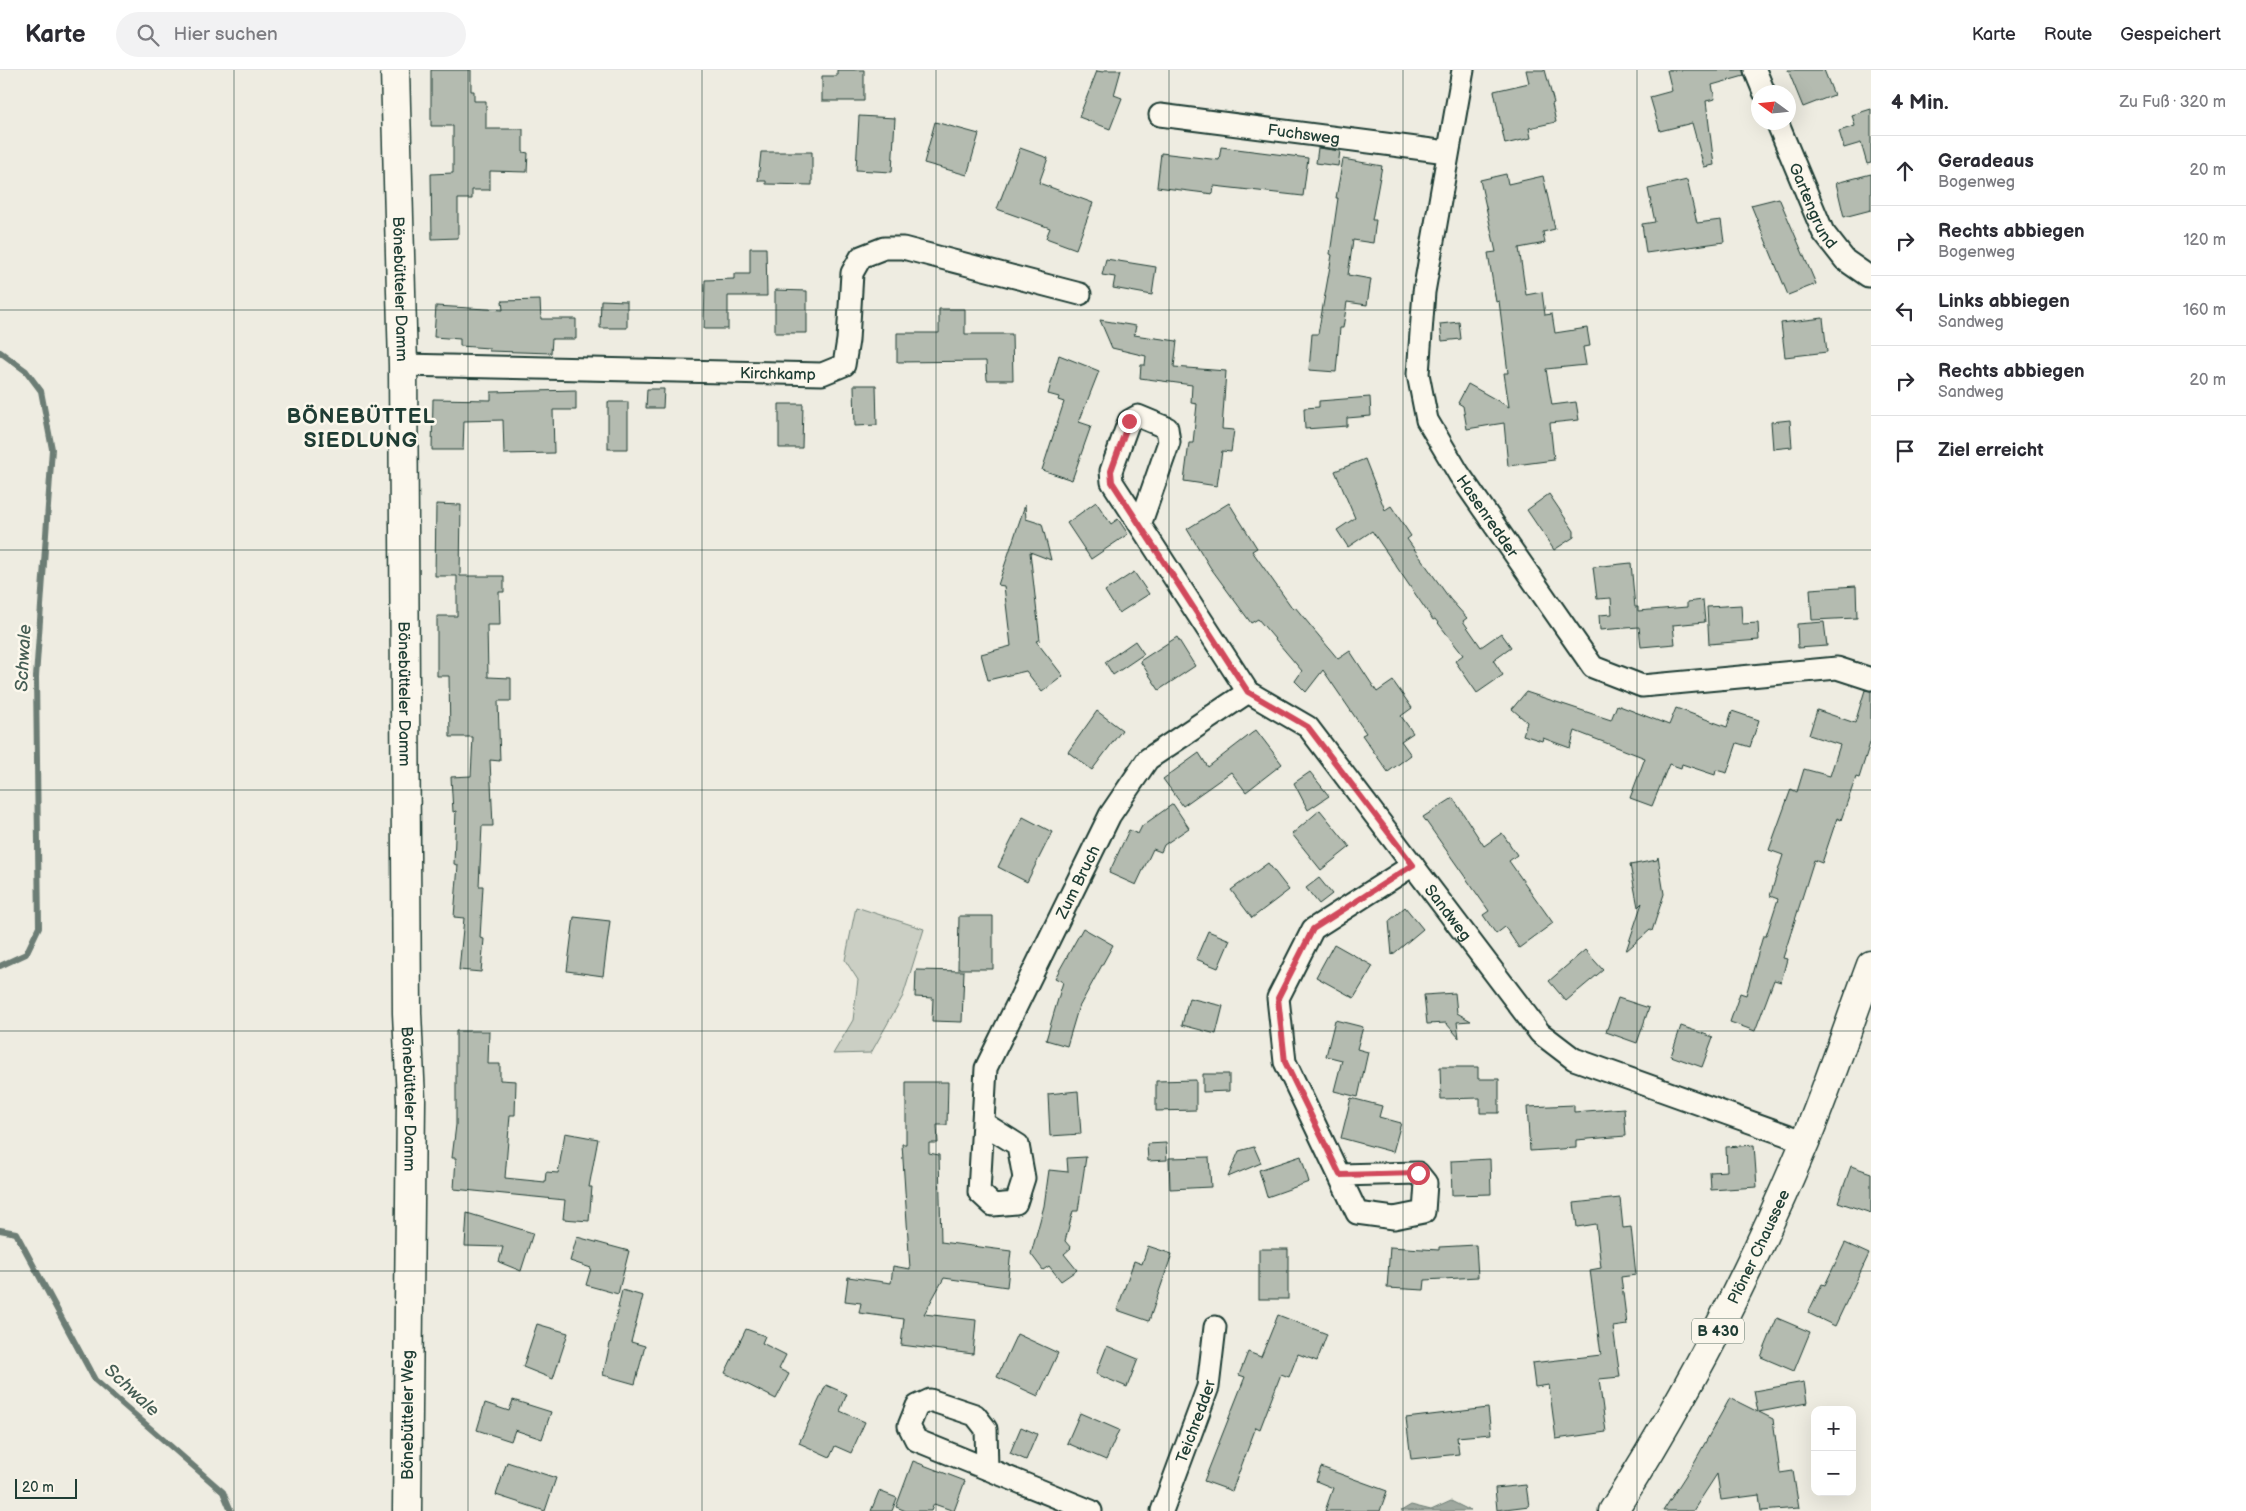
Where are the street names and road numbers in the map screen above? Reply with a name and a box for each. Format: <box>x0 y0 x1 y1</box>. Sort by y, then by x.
street label: Fuchsweg <box>1266 121 1341 149</box>
street label: Gartengrund <box>1784 160 1840 253</box>
street label: Bönebütteler Damm <box>388 216 411 362</box>
street label: Kirchkamp <box>740 364 816 385</box>
street label: Hasenredder <box>1452 472 1522 561</box>
street label: Bönebütteler Damm <box>394 621 413 767</box>
street label: Zum Bruch <box>1052 843 1105 923</box>
street label: Sandweg <box>1420 881 1475 945</box>
street label: Bönebütteler Damm <box>397 1026 419 1172</box>
street label: Plöner Chaussee <box>1724 1186 1795 1307</box>
road number: B 430 <box>1692 1318 1744 1344</box>
street label: Bönebütteler Weg <box>399 1350 418 1480</box>
street label: Teichredder <box>1173 1379 1220 1466</box>

